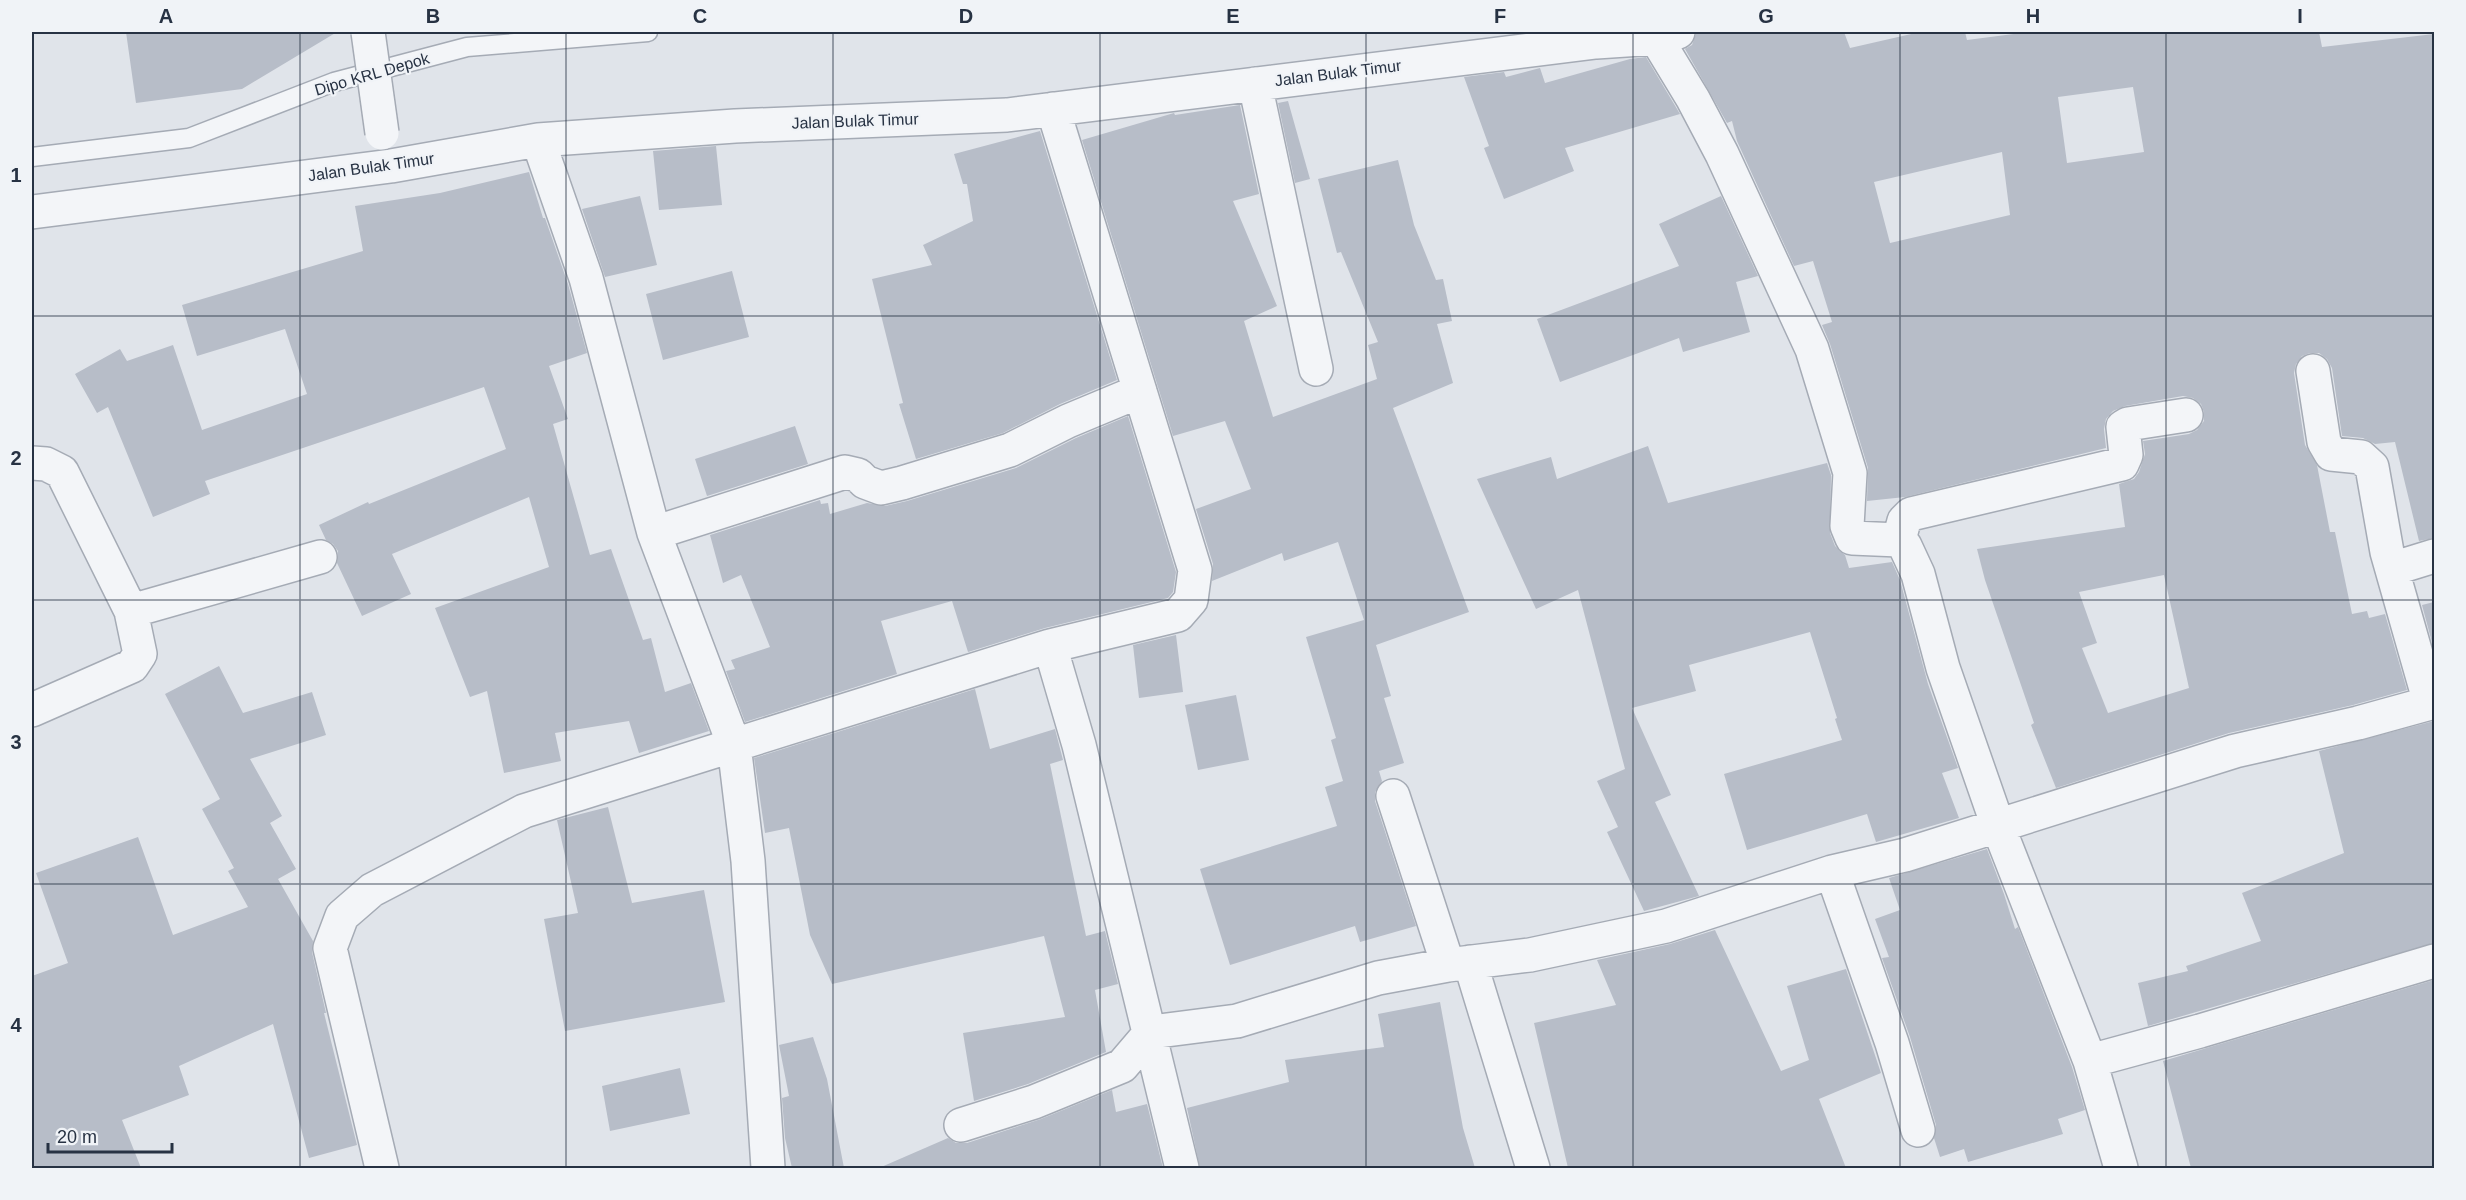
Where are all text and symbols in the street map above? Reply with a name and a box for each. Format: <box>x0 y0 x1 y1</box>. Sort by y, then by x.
text: A <box>159 5 173 27</box>
text: B <box>426 5 440 27</box>
text: C <box>693 5 707 27</box>
text: D <box>959 5 973 27</box>
text: E <box>1226 5 1240 27</box>
text: F <box>1494 5 1506 27</box>
text: G <box>1758 5 1774 27</box>
text: H <box>2026 5 2040 27</box>
text: I <box>2297 5 2303 27</box>
street label: Dipo KRL Depok <box>313 49 432 99</box>
street label: Jalan Bulak Timur <box>1274 57 1403 89</box>
street label: Jalan Bulak Timur <box>791 110 920 132</box>
street label: Jalan Bulak Timur <box>307 150 436 184</box>
text: 1 <box>10 164 22 186</box>
text: 2 <box>10 447 22 469</box>
text: 3 <box>10 731 22 753</box>
text: 4 <box>10 1014 22 1036</box>
scale bar <box>48 1116 172 1154</box>
text: 20 m <box>57 1127 97 1147</box>

